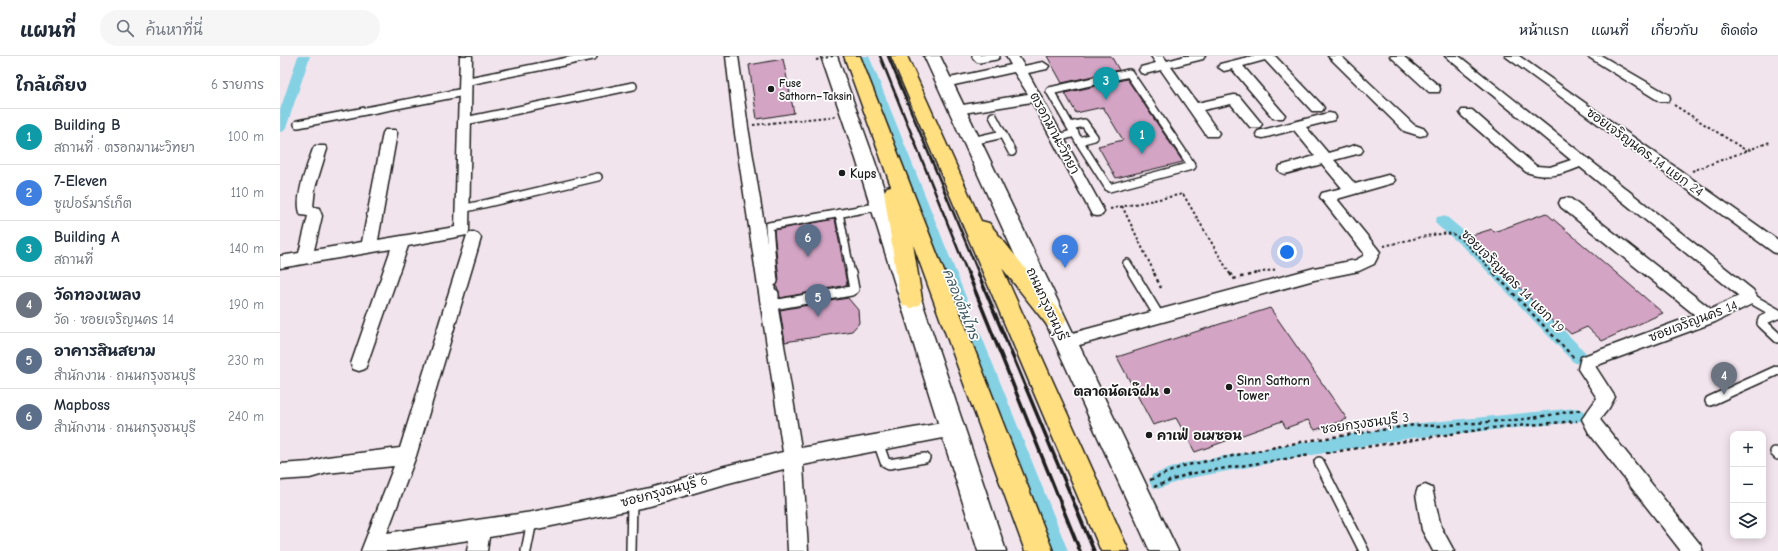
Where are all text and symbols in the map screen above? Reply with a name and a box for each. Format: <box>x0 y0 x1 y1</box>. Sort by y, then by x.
search box <box>100 10 380 46</box>
icon: search <box>114 17 136 39</box>
text: แผนที่ <box>20 20 76 42</box>
text: ค้นหาที่นี่ <box>146 21 203 39</box>
text: หน้าแรก <box>1519 22 1569 39</box>
text: แผนที่ <box>1591 22 1629 39</box>
text: เกี่ยวกับ <box>1651 22 1698 39</box>
text: ติดต่อ <box>1720 22 1758 39</box>
pin: 3 <box>1093 67 1119 100</box>
text: ใกล้เคียง <box>16 76 87 95</box>
text: 6 รายการ <box>211 77 264 92</box>
place label: Fuse Sathorn–Taksin <box>779 77 852 103</box>
marker: Fuse Sathorn–Taksin <box>766 84 776 94</box>
street label: ตรอกมานะวิทยา <box>1027 90 1083 176</box>
street label: ซอยเจริญนคร 14 แยก 24 <box>1584 105 1706 199</box>
text: Building B <box>54 116 120 134</box>
pin: 1 <box>1129 121 1155 154</box>
text: 1 <box>26 129 32 144</box>
text: 100 m <box>228 129 264 144</box>
text: สถานที่ · ตรอกมานะวิทยา <box>54 140 195 155</box>
place label: Kups <box>850 166 877 181</box>
marker: Kups <box>837 168 847 178</box>
text: 7-Eleven <box>54 172 107 190</box>
text: 2 <box>26 185 32 200</box>
text: 110 m <box>231 185 264 200</box>
text: ซูเปอร์มาร์เก็ต <box>54 196 132 211</box>
pin: 6 <box>795 224 821 257</box>
street label: ซอยเจริญนคร 14 แยก 19 <box>1458 226 1568 336</box>
text: Building A <box>54 228 120 246</box>
pin: 2 <box>1052 235 1078 268</box>
text: 3 <box>26 241 32 256</box>
text: 140 m <box>230 241 264 256</box>
your location <box>1277 242 1297 262</box>
text: สถานที่ <box>54 252 93 267</box>
street label: ถนนกรุงธนบุรี <box>1022 264 1072 344</box>
water label: คลองต้นไทร <box>939 266 984 343</box>
pin: 5 <box>805 284 831 317</box>
text: วัดทองเพลง <box>54 286 141 304</box>
text: 4 <box>26 297 32 312</box>
text: 190 m <box>229 297 264 312</box>
street label: ซอยเจริญนคร 14 <box>1647 297 1739 345</box>
text: วัด · ซอยเจริญนคร 14 <box>54 312 174 327</box>
text: อาคารสินสยาม <box>54 342 156 360</box>
text: 5 <box>26 353 32 368</box>
text: 230 m <box>228 353 264 368</box>
pin: 4 <box>1711 362 1737 395</box>
text: สำนักงาน · ถนนกรุงธนบุรี <box>54 368 196 383</box>
place label: Sinn Sathorn Tower <box>1237 373 1310 403</box>
place label: ตลาดนัดเจ๊ฝน <box>1073 381 1160 399</box>
marker: Sinn Sathorn Tower <box>1224 382 1234 392</box>
marker: ตลาดนัดเจ๊ฝน <box>1162 386 1172 396</box>
text: Mapboss <box>54 396 110 414</box>
street label: ซอยกรุงธนบุรี 3 <box>1320 408 1410 439</box>
text: 6 <box>26 409 32 424</box>
text: 240 m <box>228 409 264 424</box>
text: สำนักงาน · ถนนกรุงธนบุรี <box>54 420 196 435</box>
place label: คาเฟ่ อเมซอน <box>1157 427 1242 443</box>
marker: คาเฟ่ อเมซอน <box>1144 430 1154 440</box>
map controls <box>1730 431 1766 539</box>
button: + <box>1730 431 1766 467</box>
button: − <box>1730 467 1766 503</box>
street label: ซอยกรุงธนบุรี 6 <box>619 471 710 512</box>
button: layers <box>1730 503 1766 539</box>

